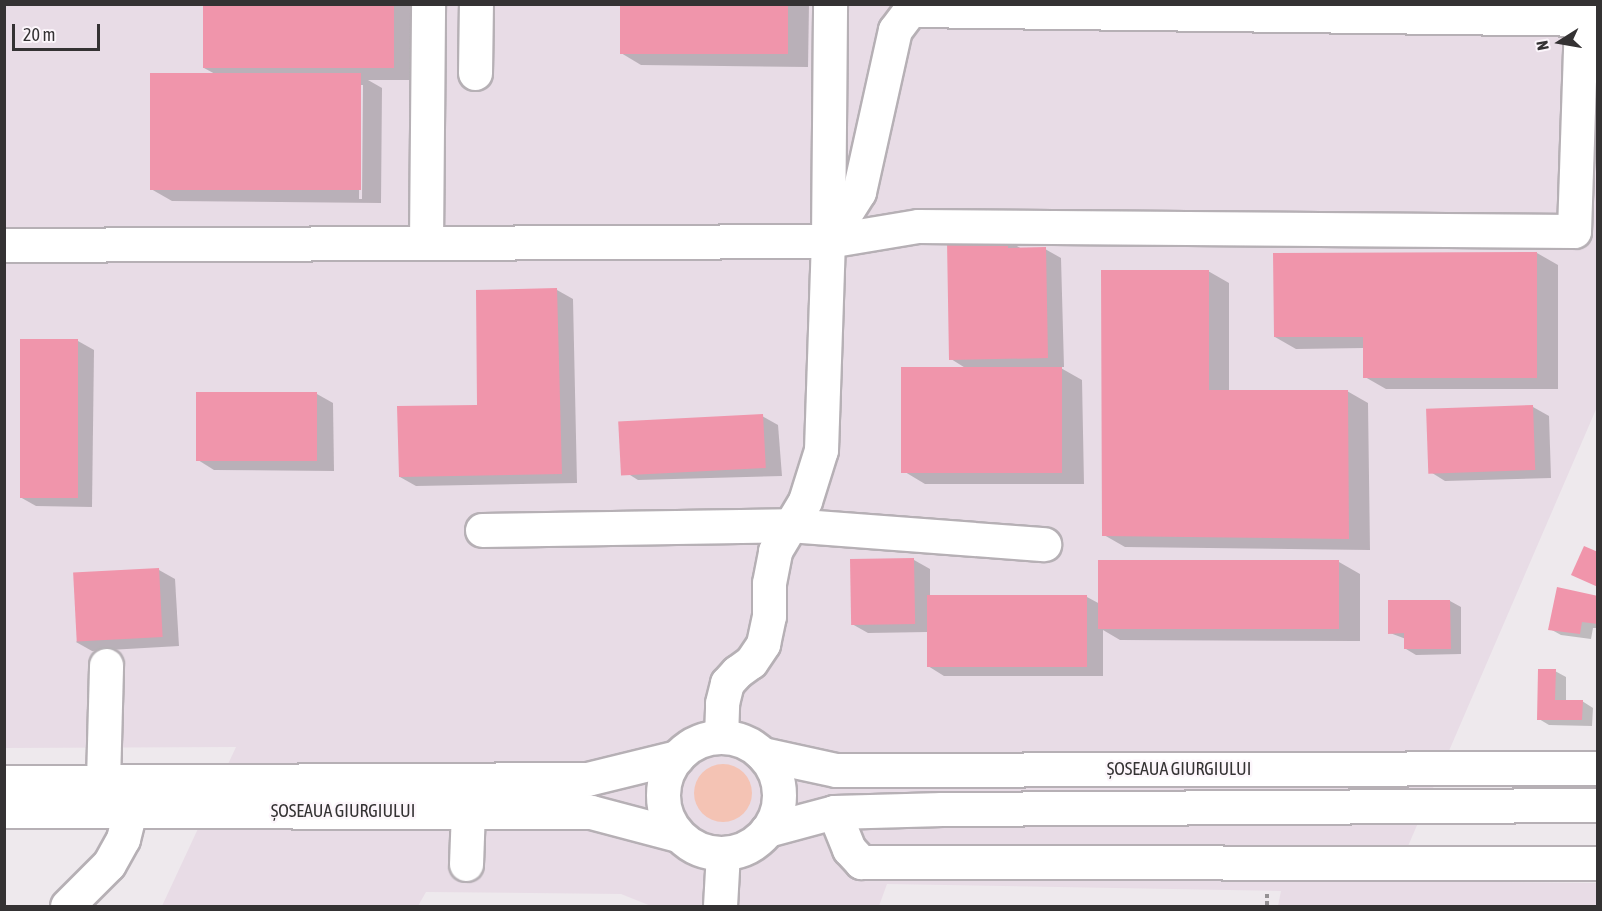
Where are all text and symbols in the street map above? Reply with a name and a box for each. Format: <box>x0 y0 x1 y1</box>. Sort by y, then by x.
scale bar <box>15 12 104 50</box>
north arrow <box>1530 12 1590 72</box>
text: 20 m <box>23 24 55 45</box>
text: N <box>1533 39 1552 52</box>
street label: ȘOSEAUA GIURGIULUI <box>1107 758 1251 780</box>
street label: ȘOSEAUA GIURGIULUI <box>271 800 415 822</box>

